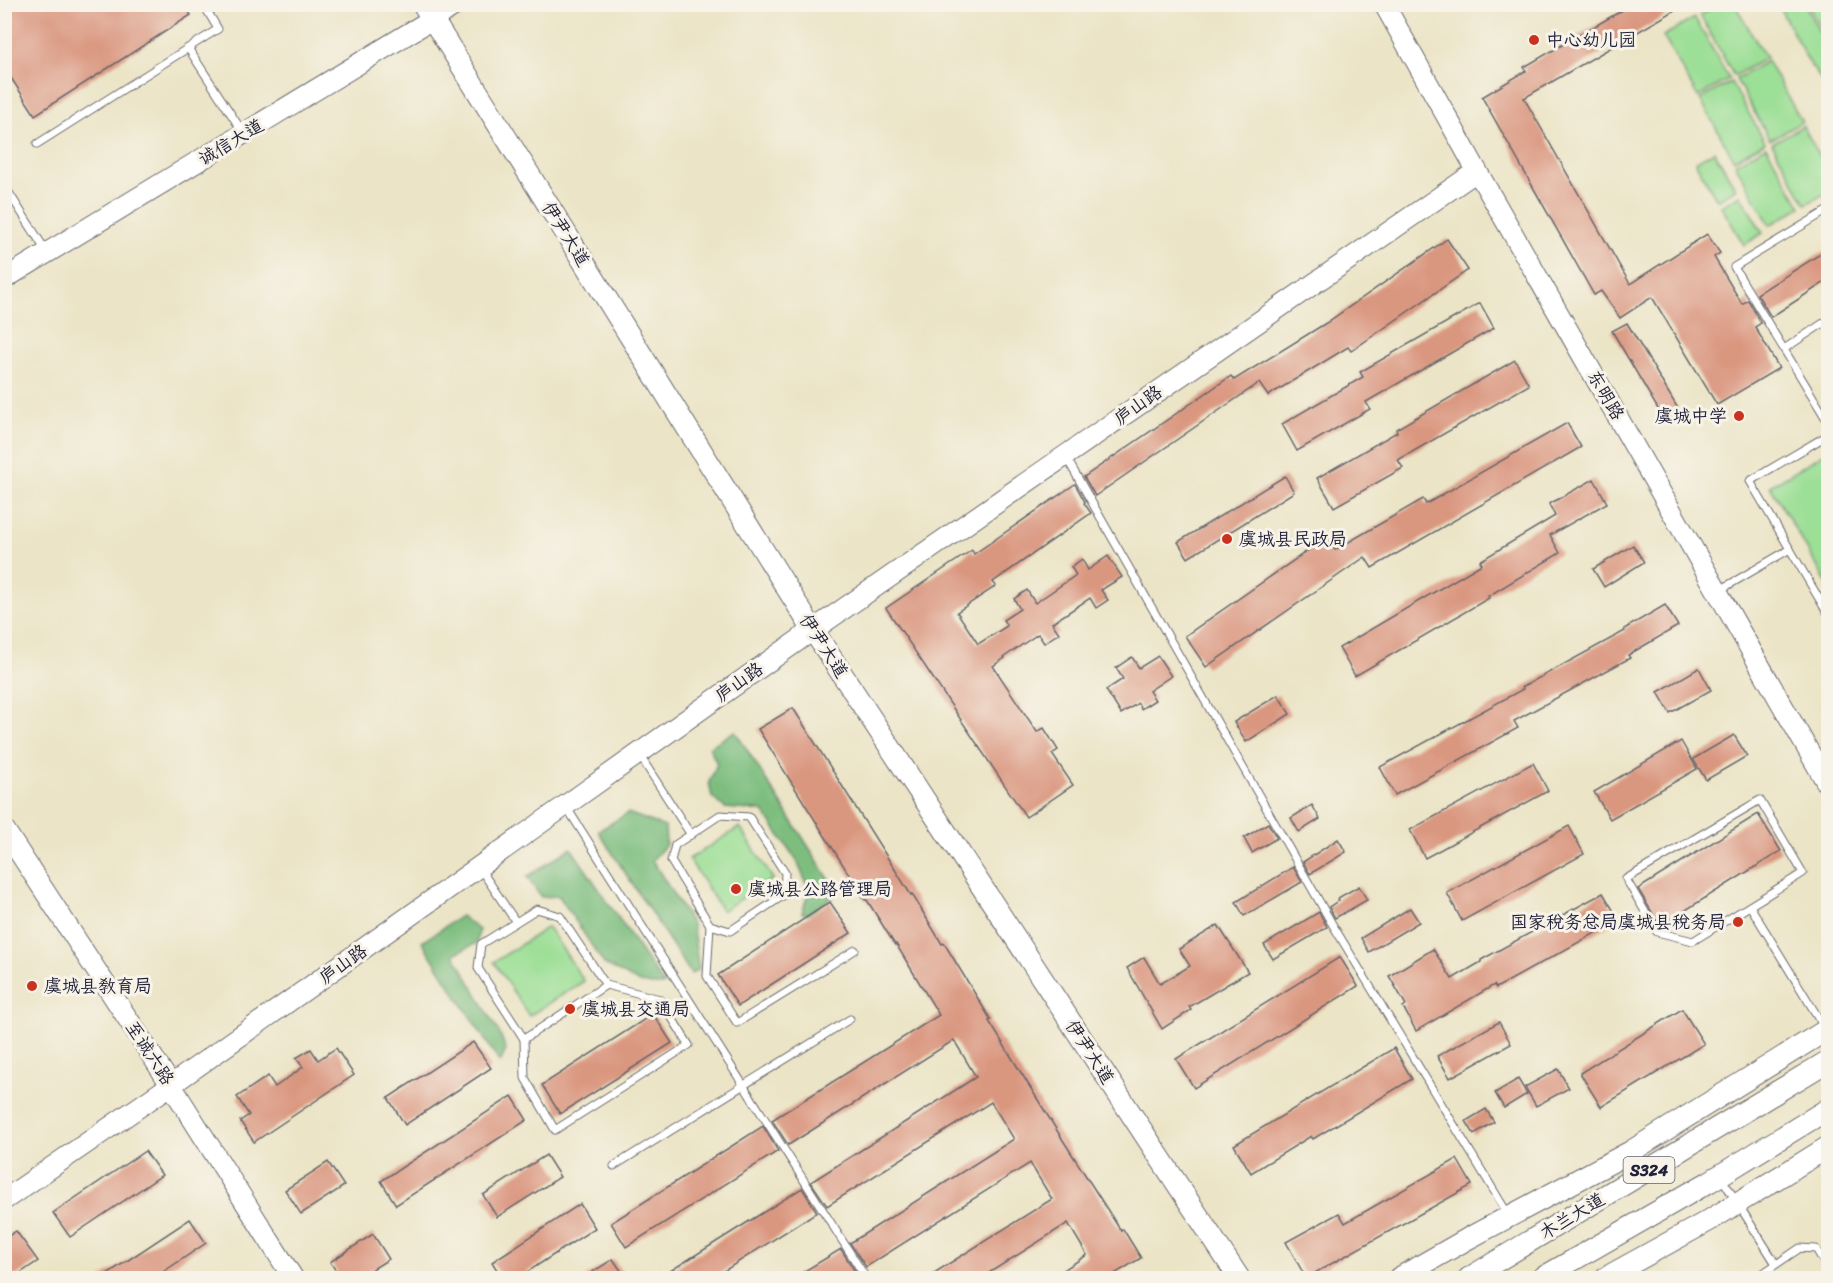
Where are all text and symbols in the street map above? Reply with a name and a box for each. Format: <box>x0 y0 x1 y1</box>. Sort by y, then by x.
place label: 中心幼儿园 <box>1546 24 1636 56</box>
marker: 中心幼儿园 <box>1527 33 1541 47</box>
street label: 诚信大道 <box>192 110 270 174</box>
street label: 伊尹大道 <box>533 195 599 273</box>
street label: 东明路 <box>1579 364 1633 426</box>
street label: 庐山路 <box>1107 376 1169 434</box>
place label: 虞城中学 <box>1655 400 1727 432</box>
marker: 虞城中学 <box>1732 409 1746 423</box>
place label: 虞城县民政局 <box>1239 523 1347 555</box>
marker: 虞城县民政局 <box>1220 532 1234 546</box>
street label: 伊尹大道 <box>791 607 857 685</box>
street label: 庐山路 <box>708 653 770 711</box>
place label: 虞城县公路管理局 <box>748 873 892 905</box>
marker: 虞城县公路管理局 <box>729 882 743 896</box>
place label: 国家税务总局虞城县税务局 <box>1510 906 1726 938</box>
marker: 国家税务总局虞城县税务局 <box>1731 915 1745 929</box>
street label: 庐山路 <box>312 935 374 993</box>
place label: 虞城县教育局 <box>44 970 152 1002</box>
marker: 虞城县教育局 <box>25 979 39 993</box>
place label: 虞城县交通局 <box>582 993 690 1025</box>
marker: 虞城县交通局 <box>563 1002 577 1016</box>
street label: 伊尹大道 <box>1057 1013 1123 1091</box>
street label: 至诚六路 <box>117 1014 183 1092</box>
road number: S324 <box>1624 1157 1674 1183</box>
street label: 木兰大道 <box>1533 1184 1611 1248</box>

